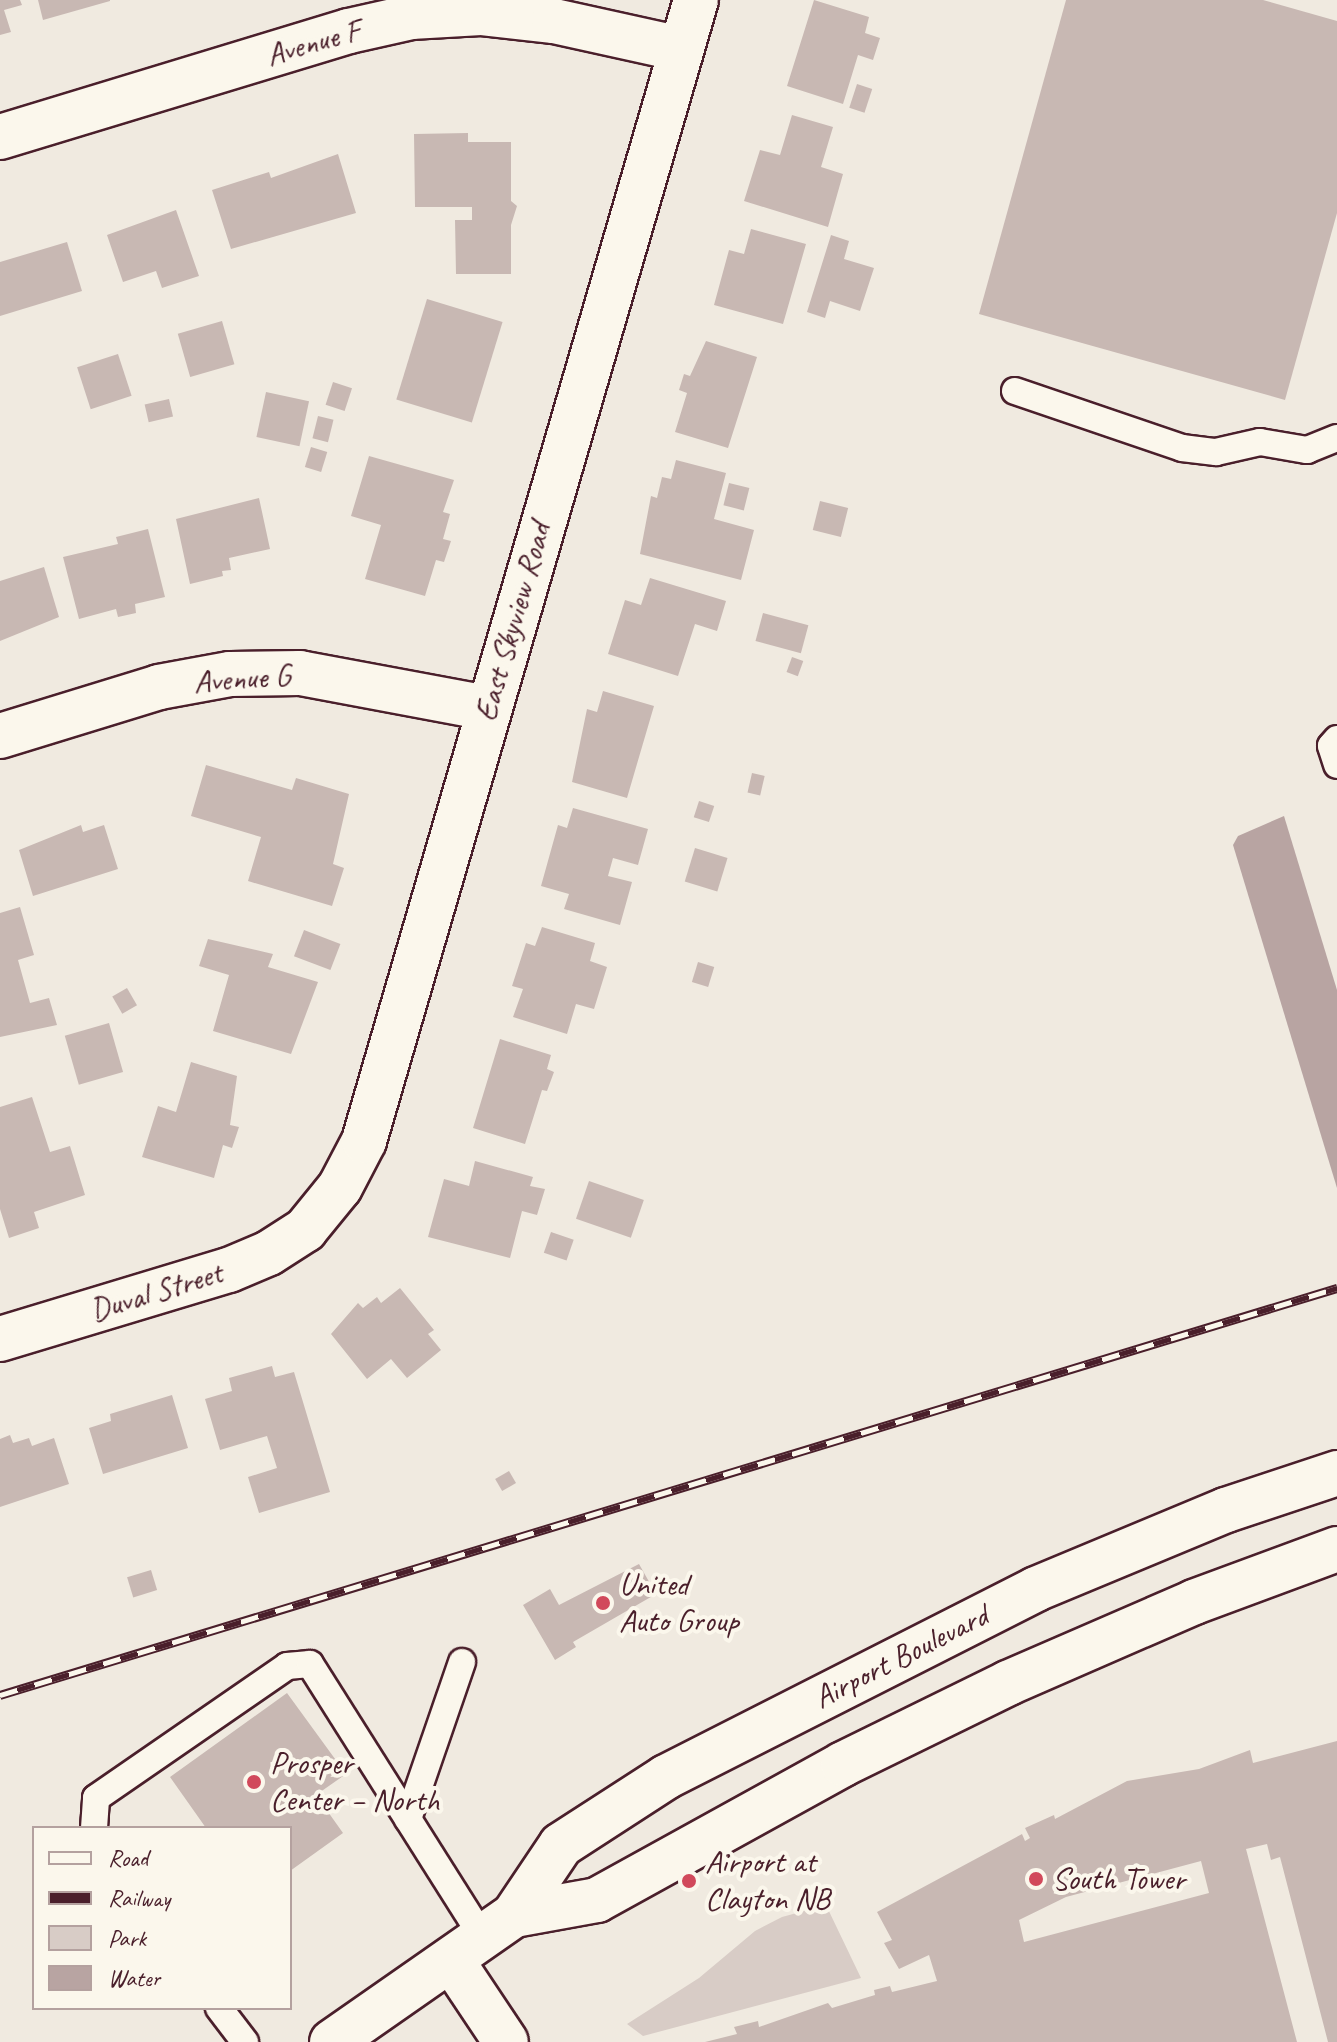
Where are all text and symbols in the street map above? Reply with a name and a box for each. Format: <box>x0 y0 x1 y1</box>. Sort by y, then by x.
street label: Avenue F <box>262 11 364 75</box>
street label: East Skyview Road <box>467 519 559 725</box>
street label: Avenue G <box>192 656 292 702</box>
street label: Duval Street <box>85 1254 227 1330</box>
place label: United Auto Group <box>619 1566 739 1641</box>
marker: United Auto Group <box>594 1594 612 1612</box>
street label: Airport Boulevard <box>807 1597 995 1717</box>
place label: Prosper Center – North <box>270 1745 439 1820</box>
marker: Prosper Center – North <box>245 1773 263 1791</box>
legend <box>32 1826 292 2010</box>
text: Road <box>108 1843 148 1873</box>
place label: Airport at Clayton NB <box>705 1844 830 1919</box>
place label: South Tower <box>1052 1860 1184 1898</box>
marker: South Tower <box>1027 1870 1045 1888</box>
marker: Airport at Clayton NB <box>680 1872 698 1890</box>
text: Railway <box>108 1883 170 1913</box>
text: Park <box>108 1923 146 1953</box>
text: Water <box>108 1963 160 1993</box>

